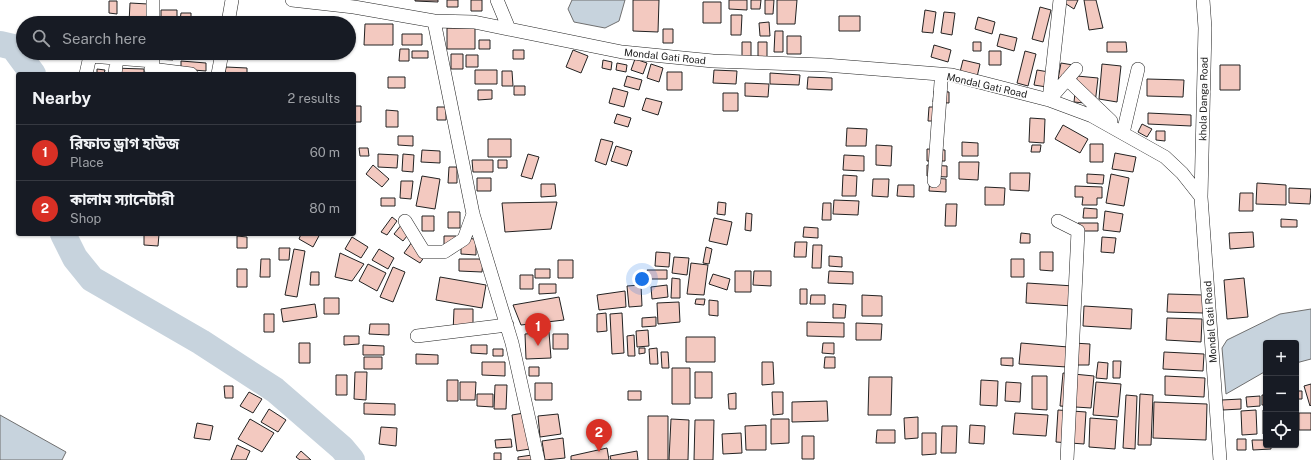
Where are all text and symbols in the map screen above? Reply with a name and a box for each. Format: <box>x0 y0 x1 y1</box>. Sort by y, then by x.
search box <box>16 16 356 60</box>
icon: search <box>30 27 52 49</box>
text: Search here <box>62 30 146 47</box>
street label: Mondal Gati Road <box>623 46 707 66</box>
street label: khola Danga Road <box>1196 57 1210 141</box>
street label: Mondal Gati Road <box>946 70 1028 100</box>
text: Nearby <box>32 88 91 108</box>
text: 2 results <box>288 91 340 106</box>
text: রিফাত ড্রাগ হাউজ <box>70 135 179 152</box>
text: 1 <box>42 145 48 160</box>
text: 60 m <box>310 145 340 160</box>
text: Place <box>70 155 104 170</box>
text: কালাম স্যানেটারী <box>70 191 174 208</box>
text: 2 <box>41 201 49 216</box>
text: 80 m <box>309 201 340 216</box>
text: Shop <box>70 211 101 226</box>
your location <box>632 269 652 289</box>
street label: Mondal Gati Road <box>1201 281 1219 363</box>
pin: 1 <box>525 313 551 346</box>
map controls <box>1263 340 1299 448</box>
button: + <box>1263 340 1299 376</box>
button: − <box>1263 376 1299 412</box>
button: locate <box>1263 412 1299 448</box>
pin: 2 <box>586 419 612 452</box>

